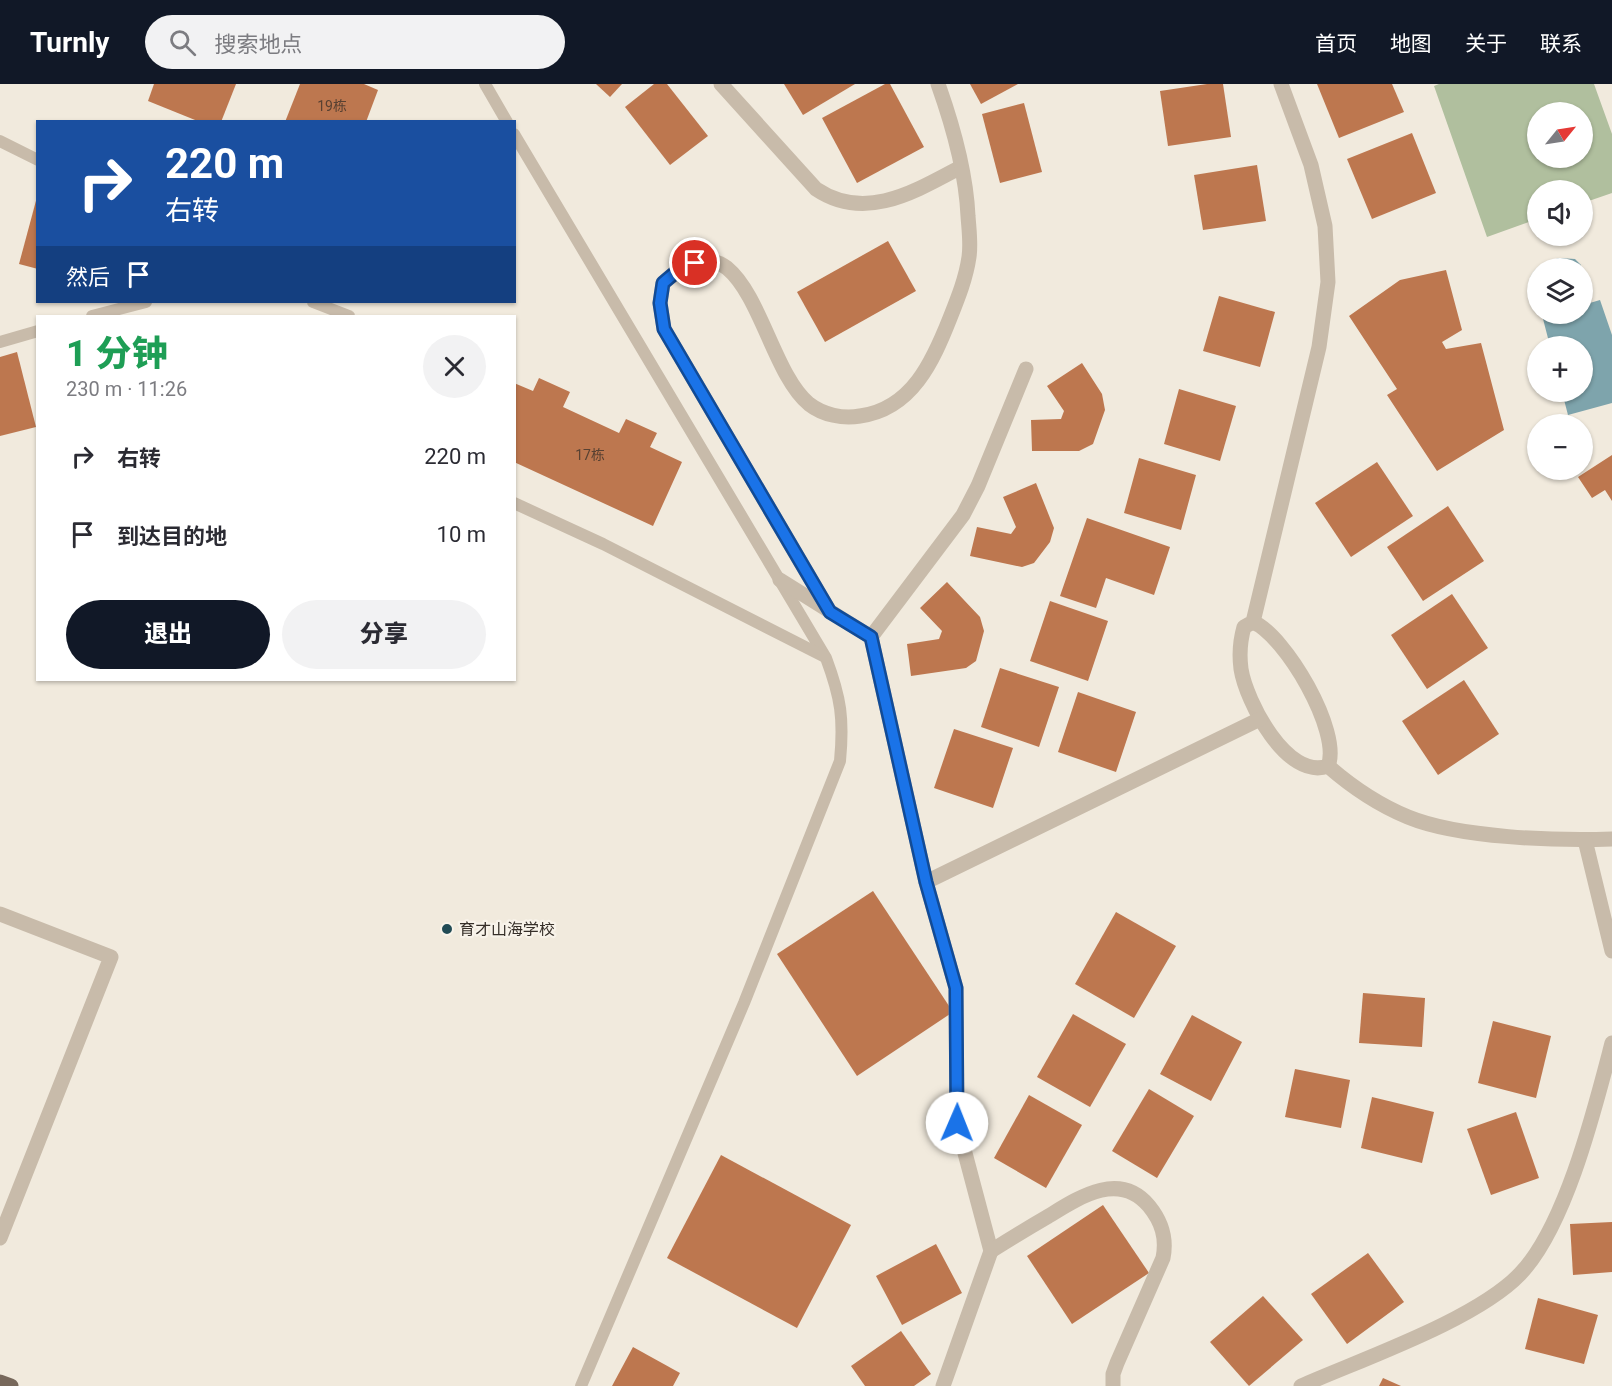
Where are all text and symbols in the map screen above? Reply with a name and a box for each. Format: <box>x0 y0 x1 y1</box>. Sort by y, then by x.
search box <box>145 15 565 69</box>
text: Turnly <box>30 26 109 59</box>
icon: search <box>166 26 199 59</box>
text: 搜索地点 <box>214 32 302 57</box>
text: 首页 <box>1315 32 1357 56</box>
text: 地图 <box>1390 32 1432 56</box>
text: 关于 <box>1465 32 1507 56</box>
text: 联系 <box>1540 32 1582 56</box>
house number: 19栋 <box>317 98 347 114</box>
north arrow <box>1527 102 1593 168</box>
map controls <box>1527 102 1593 480</box>
text: 220 m <box>165 139 284 188</box>
icon: right <box>66 144 144 222</box>
button: sound <box>1527 180 1593 246</box>
text: 右转 <box>165 195 219 227</box>
pin <box>669 237 720 288</box>
icon: arrive <box>678 246 711 279</box>
icon: arrive <box>122 258 155 291</box>
button: layers <box>1527 258 1593 324</box>
text: 然后 <box>66 265 110 290</box>
text: 1 分钟 <box>66 333 168 375</box>
button: close <box>423 335 486 398</box>
button: + <box>1527 336 1593 402</box>
text: 230 m · 11:26 <box>66 377 187 401</box>
button: − <box>1527 414 1593 480</box>
icon: right <box>66 440 99 473</box>
text: 220 m <box>424 444 486 469</box>
text: 右转 <box>117 446 161 471</box>
house number: 17栋 <box>575 447 605 463</box>
icon: arrive <box>66 518 99 551</box>
text: 10 m <box>437 522 486 547</box>
text: 到达目的地 <box>117 524 227 549</box>
button: 退出 <box>66 600 270 669</box>
button: 分享 <box>282 600 486 669</box>
place label: 育才山海学校 <box>459 920 555 939</box>
marker: 育才山海学校 <box>440 922 454 936</box>
position arrow <box>925 1091 989 1155</box>

